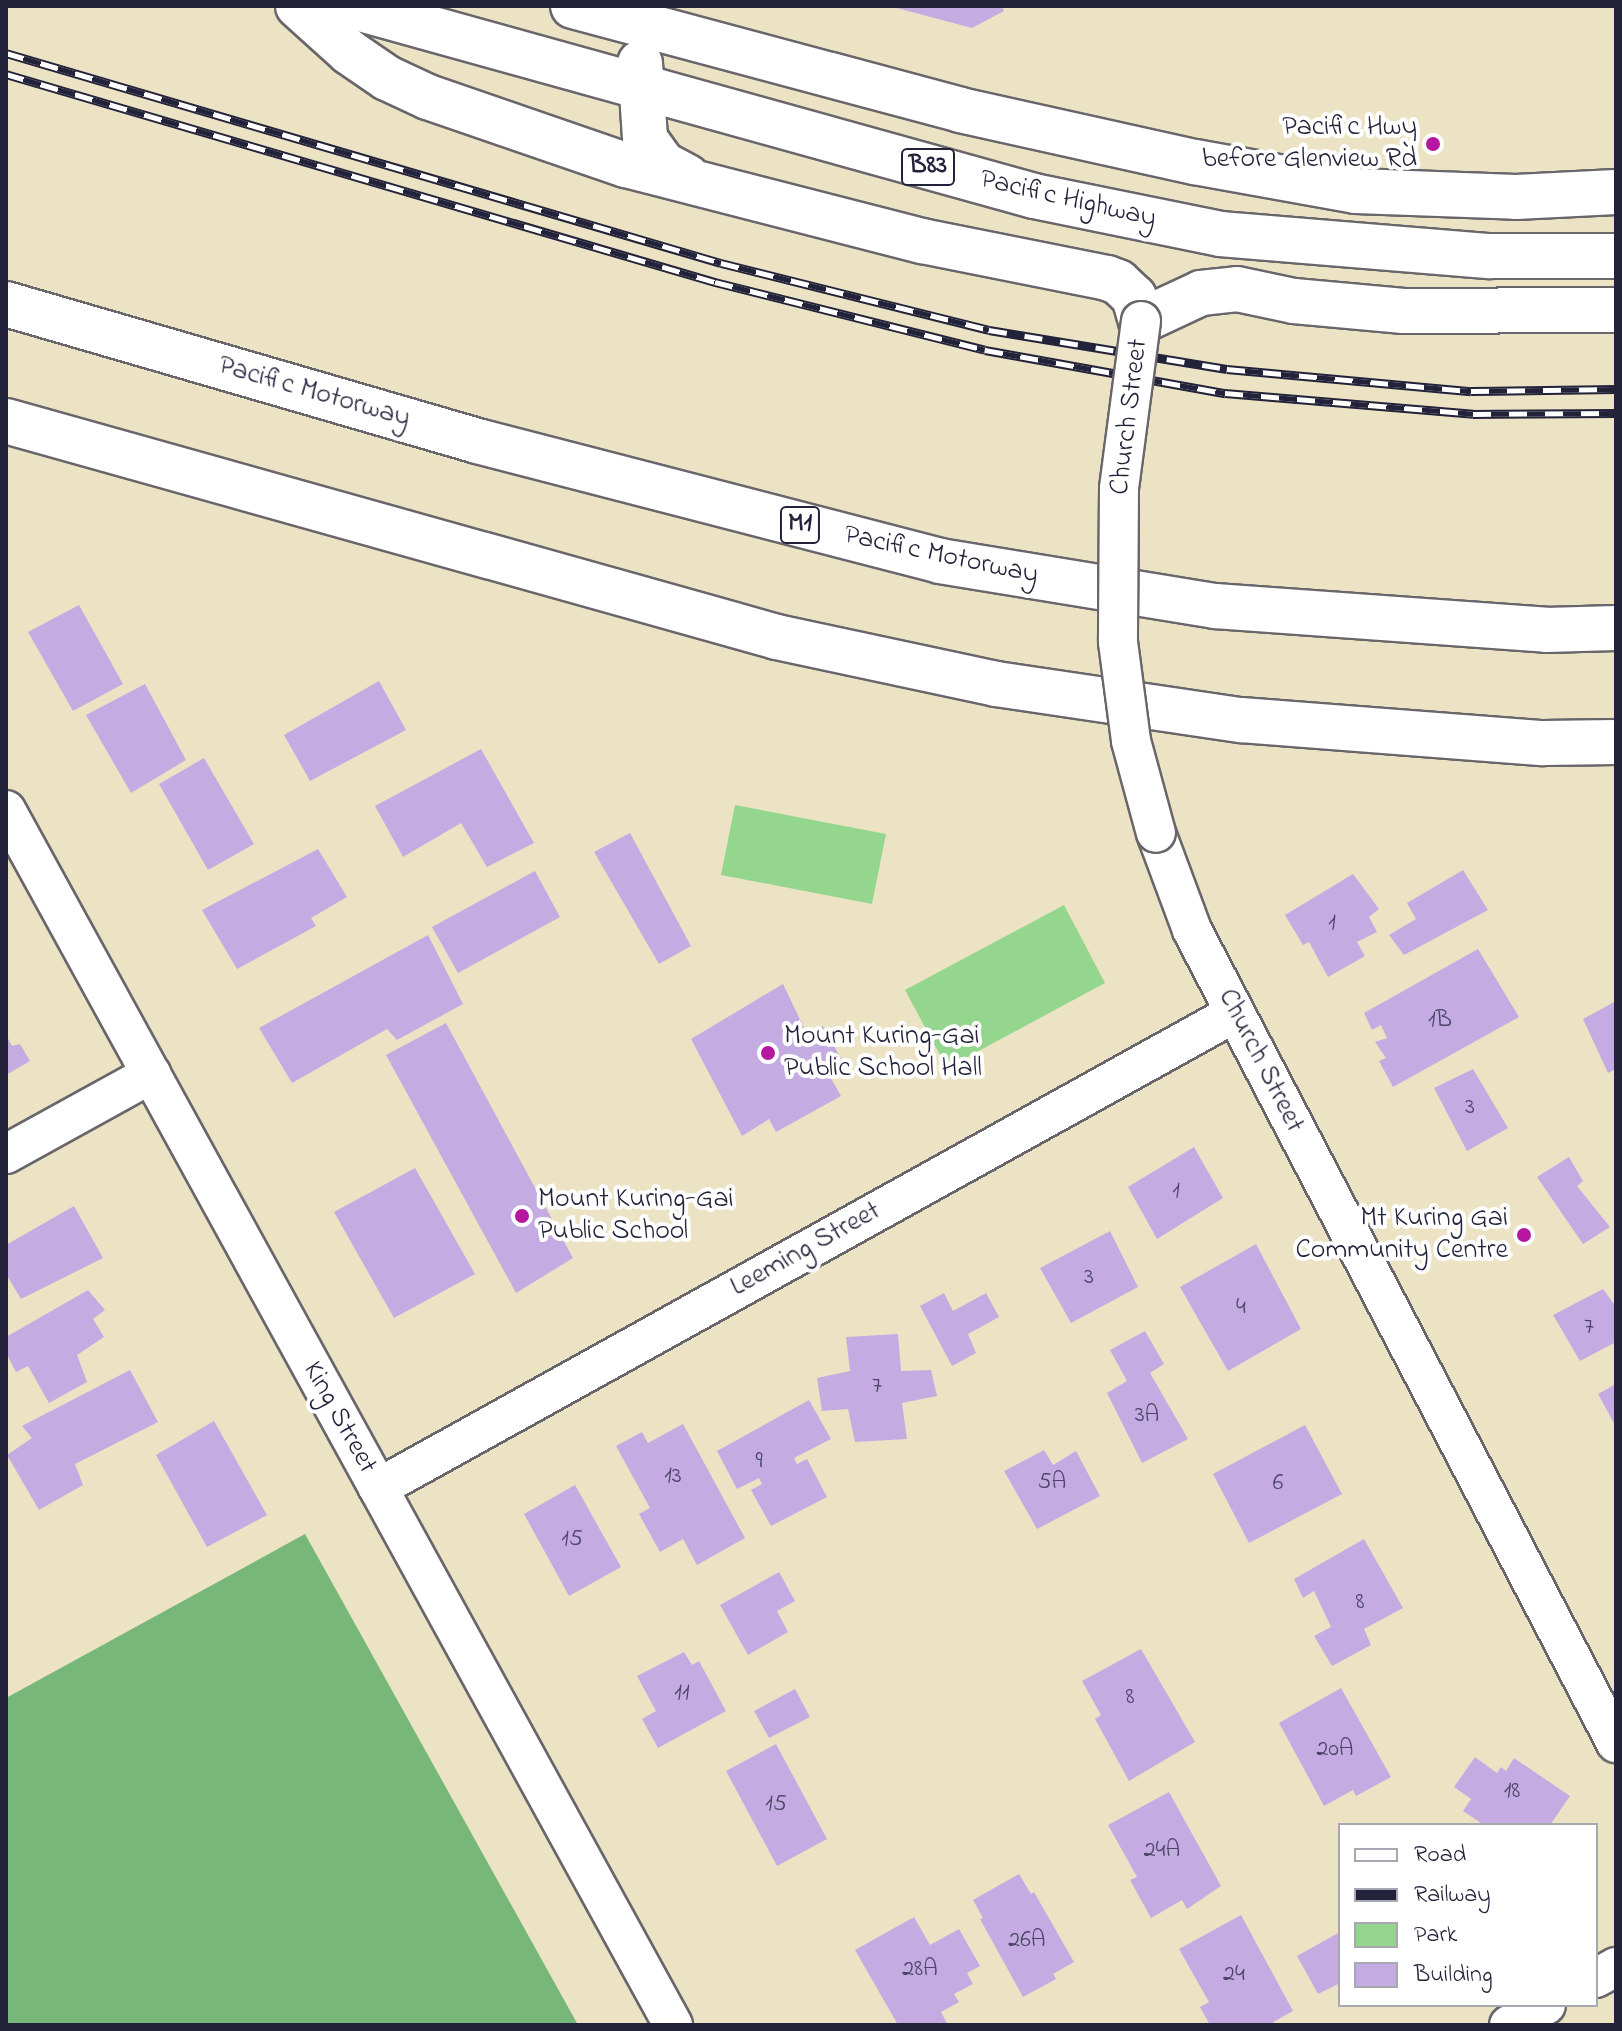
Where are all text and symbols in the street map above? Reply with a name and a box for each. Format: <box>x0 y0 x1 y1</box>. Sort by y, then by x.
place label: Pacific Hwy before Glenview Rd <box>1202 111 1417 177</box>
marker: Pacific Hwy before Glenview Rd <box>1424 135 1442 153</box>
road number: B83 <box>900 145 956 189</box>
street label: Pacific Highway <box>977 163 1159 237</box>
street label: Church Street <box>1104 337 1156 497</box>
street label: Pacific Motorway <box>214 350 414 436</box>
road number: M1 <box>778 503 822 547</box>
street label: Pacific Motorway <box>841 519 1041 593</box>
house number: 1 <box>1328 910 1336 938</box>
street label: Church Street <box>1209 984 1311 1138</box>
house number: 1B <box>1428 1007 1452 1035</box>
place label: Mount Kuring-Gai Public School Hall <box>784 1020 982 1086</box>
marker: Mount Kuring-Gai Public School Hall <box>759 1044 777 1062</box>
house number: 3 <box>1465 1094 1475 1122</box>
house number: 1 <box>1172 1178 1180 1206</box>
place label: Mount Kuring-Gai Public School <box>538 1183 734 1249</box>
street label: Leeming Street <box>725 1195 887 1305</box>
place label: Mt Kuring Gai Community Centre <box>1296 1202 1508 1268</box>
marker: Mount Kuring-Gai Public School <box>513 1207 531 1225</box>
marker: Mt Kuring Gai Community Centre <box>1515 1226 1533 1244</box>
house number: 3 <box>1084 1264 1094 1292</box>
house number: 4 <box>1236 1294 1246 1322</box>
house number: 7 <box>1584 1314 1594 1342</box>
street label: King Street <box>295 1356 383 1480</box>
house number: 7 <box>872 1373 882 1401</box>
house number: 3A <box>1135 1402 1159 1430</box>
house number: 9 <box>755 1448 763 1476</box>
house number: 13 <box>664 1463 682 1491</box>
house number: 5A <box>1038 1469 1066 1497</box>
house number: 6 <box>1273 1470 1283 1498</box>
house number: 15 <box>561 1526 583 1554</box>
house number: 8 <box>1356 1589 1364 1617</box>
house number: 11 <box>674 1680 690 1708</box>
house number: 8 <box>1126 1684 1134 1712</box>
house number: 20A <box>1316 1736 1354 1764</box>
house number: 18 <box>1504 1778 1520 1806</box>
house number: 15 <box>765 1791 787 1819</box>
legend <box>1338 1823 1598 2007</box>
house number: 24A <box>1144 1837 1180 1865</box>
text: Road <box>1414 1838 1466 1873</box>
text: Railway <box>1414 1878 1491 1913</box>
text: Park <box>1414 1918 1457 1953</box>
house number: 26A <box>1008 1927 1046 1955</box>
house number: 28A <box>902 1956 938 1984</box>
text: Building <box>1414 1958 1493 1993</box>
house number: 24 <box>1223 1961 1245 1989</box>

